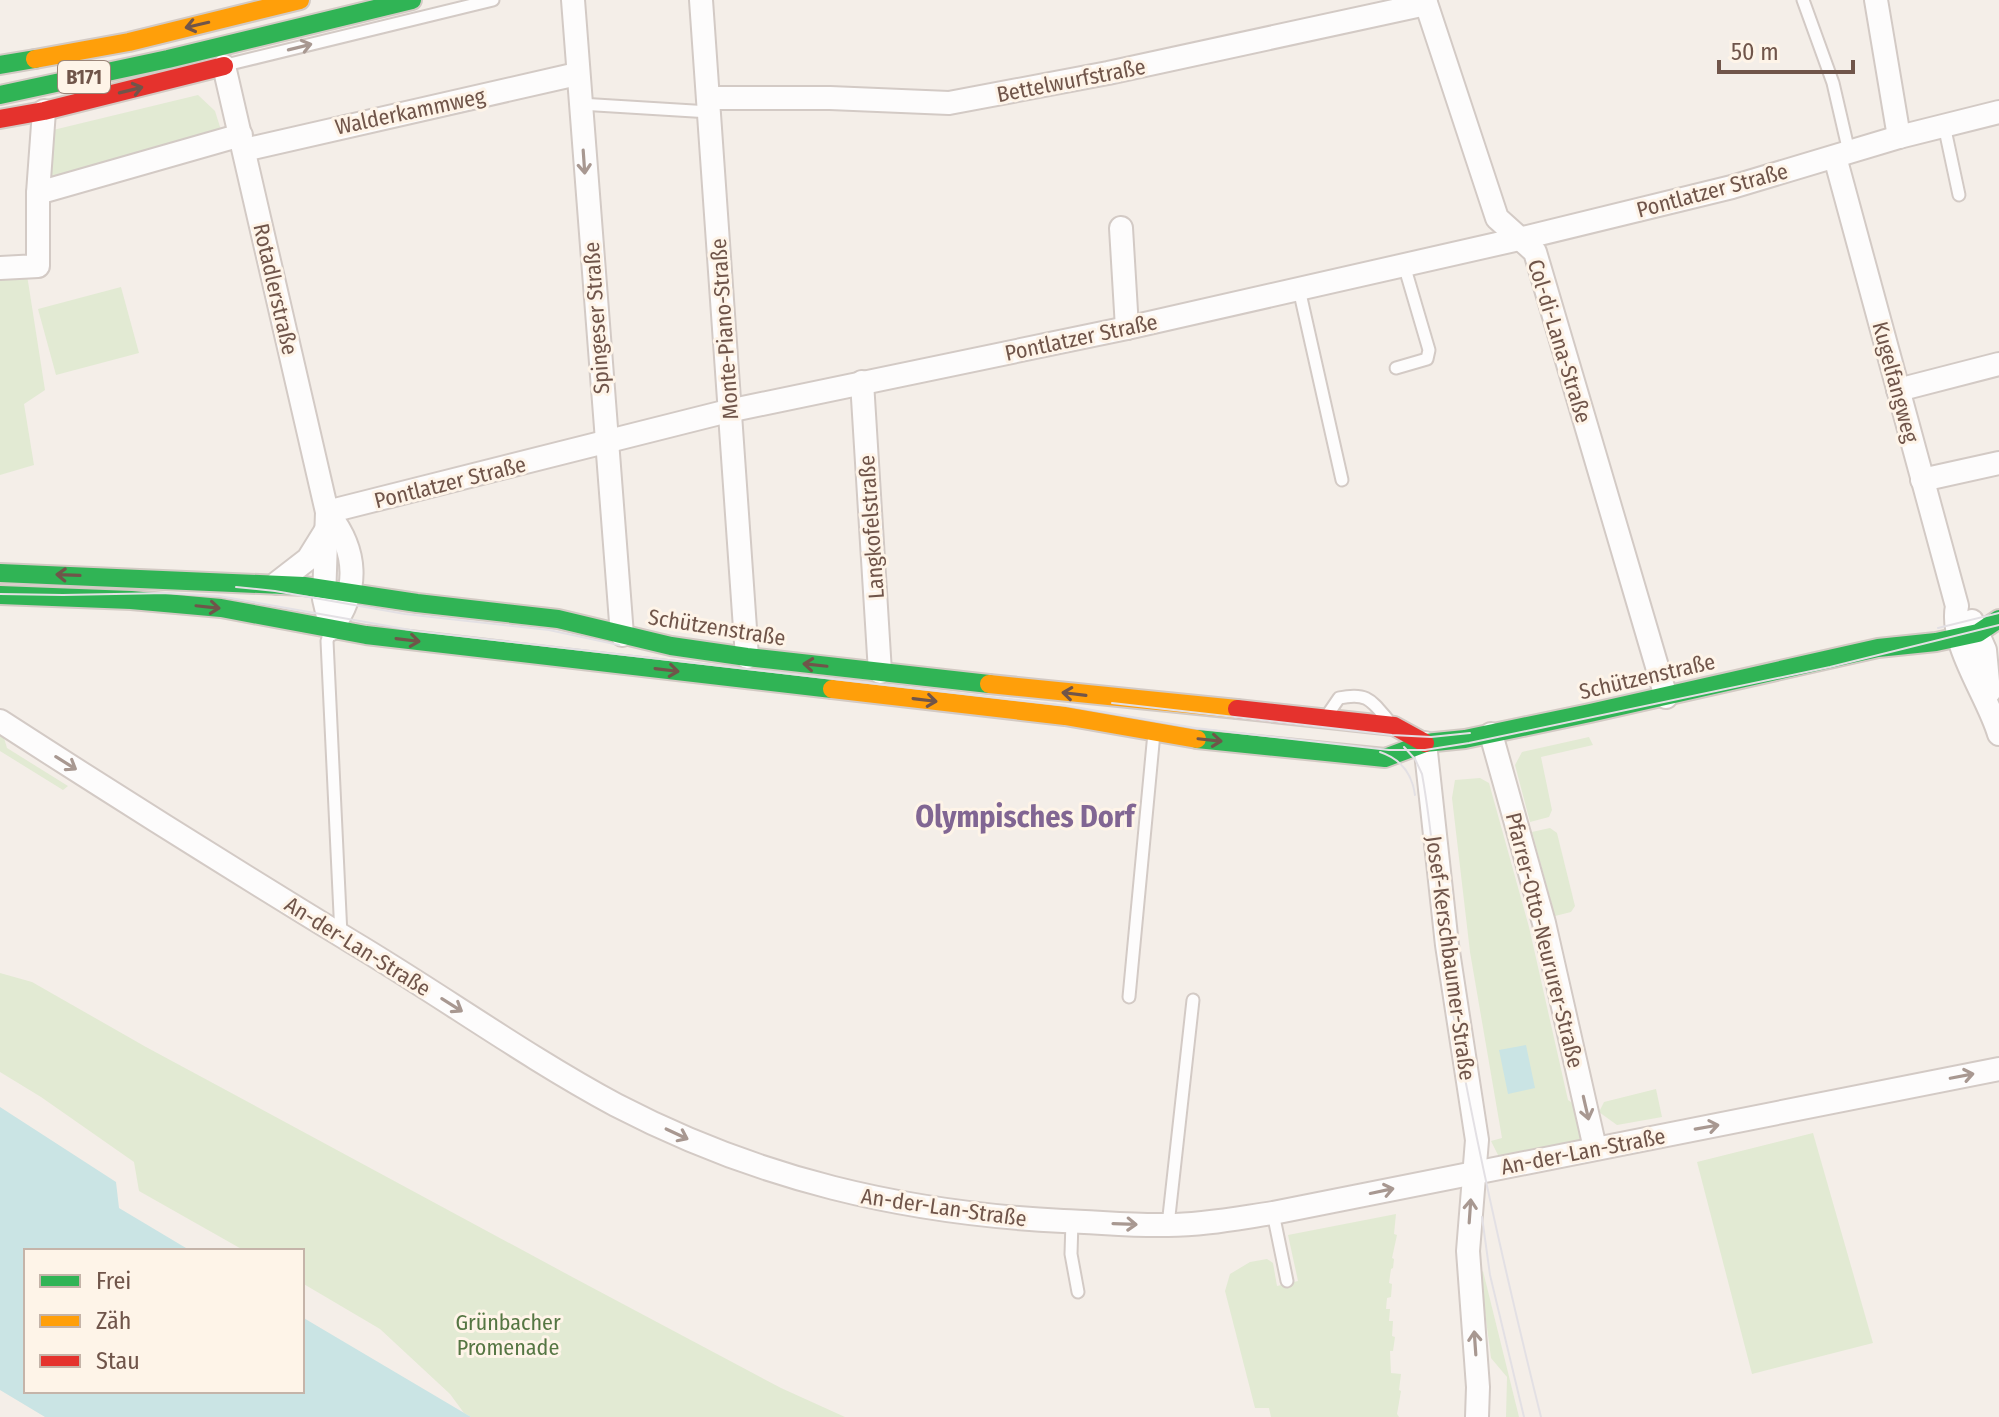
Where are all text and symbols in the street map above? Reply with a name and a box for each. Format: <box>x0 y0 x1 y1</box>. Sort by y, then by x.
one-way arrow <box>185 18 210 33</box>
scale bar <box>1719 24 1853 74</box>
text: 50 m <box>1731 38 1779 66</box>
one-way arrow <box>286 39 312 54</box>
street label: Bettelwurfstraße <box>994 53 1148 108</box>
road number: B171 <box>58 61 110 93</box>
one-way arrow <box>117 81 143 96</box>
street label: Walderkammweg <box>333 82 488 141</box>
one-way arrow <box>577 148 592 175</box>
street label: Pontlatzer Straße <box>1634 157 1791 224</box>
street label: Rotadlerstraße <box>247 221 304 357</box>
street label: Monte-Piano-Straße <box>705 238 744 420</box>
street label: Spingeser Straße <box>578 241 615 395</box>
street label: Col-di-Lana-Straße <box>1522 256 1597 426</box>
street label: Pontlatzer Straße <box>1002 308 1160 367</box>
street label: Kugelfangweg <box>1866 319 1925 446</box>
street label: Pontlatzer Straße <box>371 451 529 514</box>
street label: Langkofelstraße <box>853 454 890 600</box>
one-way arrow <box>55 568 82 583</box>
one-way arrow <box>194 599 221 614</box>
street label: Schützenstraße <box>646 603 787 652</box>
one-way arrow <box>395 633 420 648</box>
street label: Schützenstraße <box>1577 648 1718 705</box>
one-way arrow <box>802 657 829 672</box>
one-way arrow <box>654 663 679 678</box>
one-way arrow <box>1061 687 1088 702</box>
one-way arrow <box>911 692 938 707</box>
one-way arrow <box>1196 732 1223 747</box>
one-way arrow <box>54 755 77 771</box>
district label: Olympisches Dorf <box>915 799 1137 835</box>
street label: Pfarrer-Otto-Neururer-Straße <box>1500 810 1589 1071</box>
street label: Josef-Kerschbaumer-Straße <box>1420 834 1481 1082</box>
street label: An-der-Lan-Straße <box>280 891 436 1002</box>
one-way arrow <box>440 998 463 1014</box>
one-way arrow <box>1948 1068 1974 1083</box>
one-way arrow <box>1579 1094 1594 1120</box>
one-way arrow <box>1694 1119 1719 1134</box>
street label: An-der-Lan-Straße <box>1499 1122 1668 1181</box>
one-way arrow <box>665 1127 689 1142</box>
street label: An-der-Lan-Straße <box>859 1183 1028 1232</box>
one-way arrow <box>1368 1183 1394 1198</box>
one-way arrow <box>1463 1198 1478 1225</box>
one-way arrow <box>1111 1216 1138 1231</box>
legend <box>24 1249 304 1393</box>
text: Frei <box>96 1267 131 1295</box>
text: Zäh <box>96 1307 131 1335</box>
park label: Grünbacher Promenade <box>455 1309 561 1361</box>
one-way arrow <box>1467 1330 1482 1357</box>
text: Stau <box>96 1347 140 1375</box>

